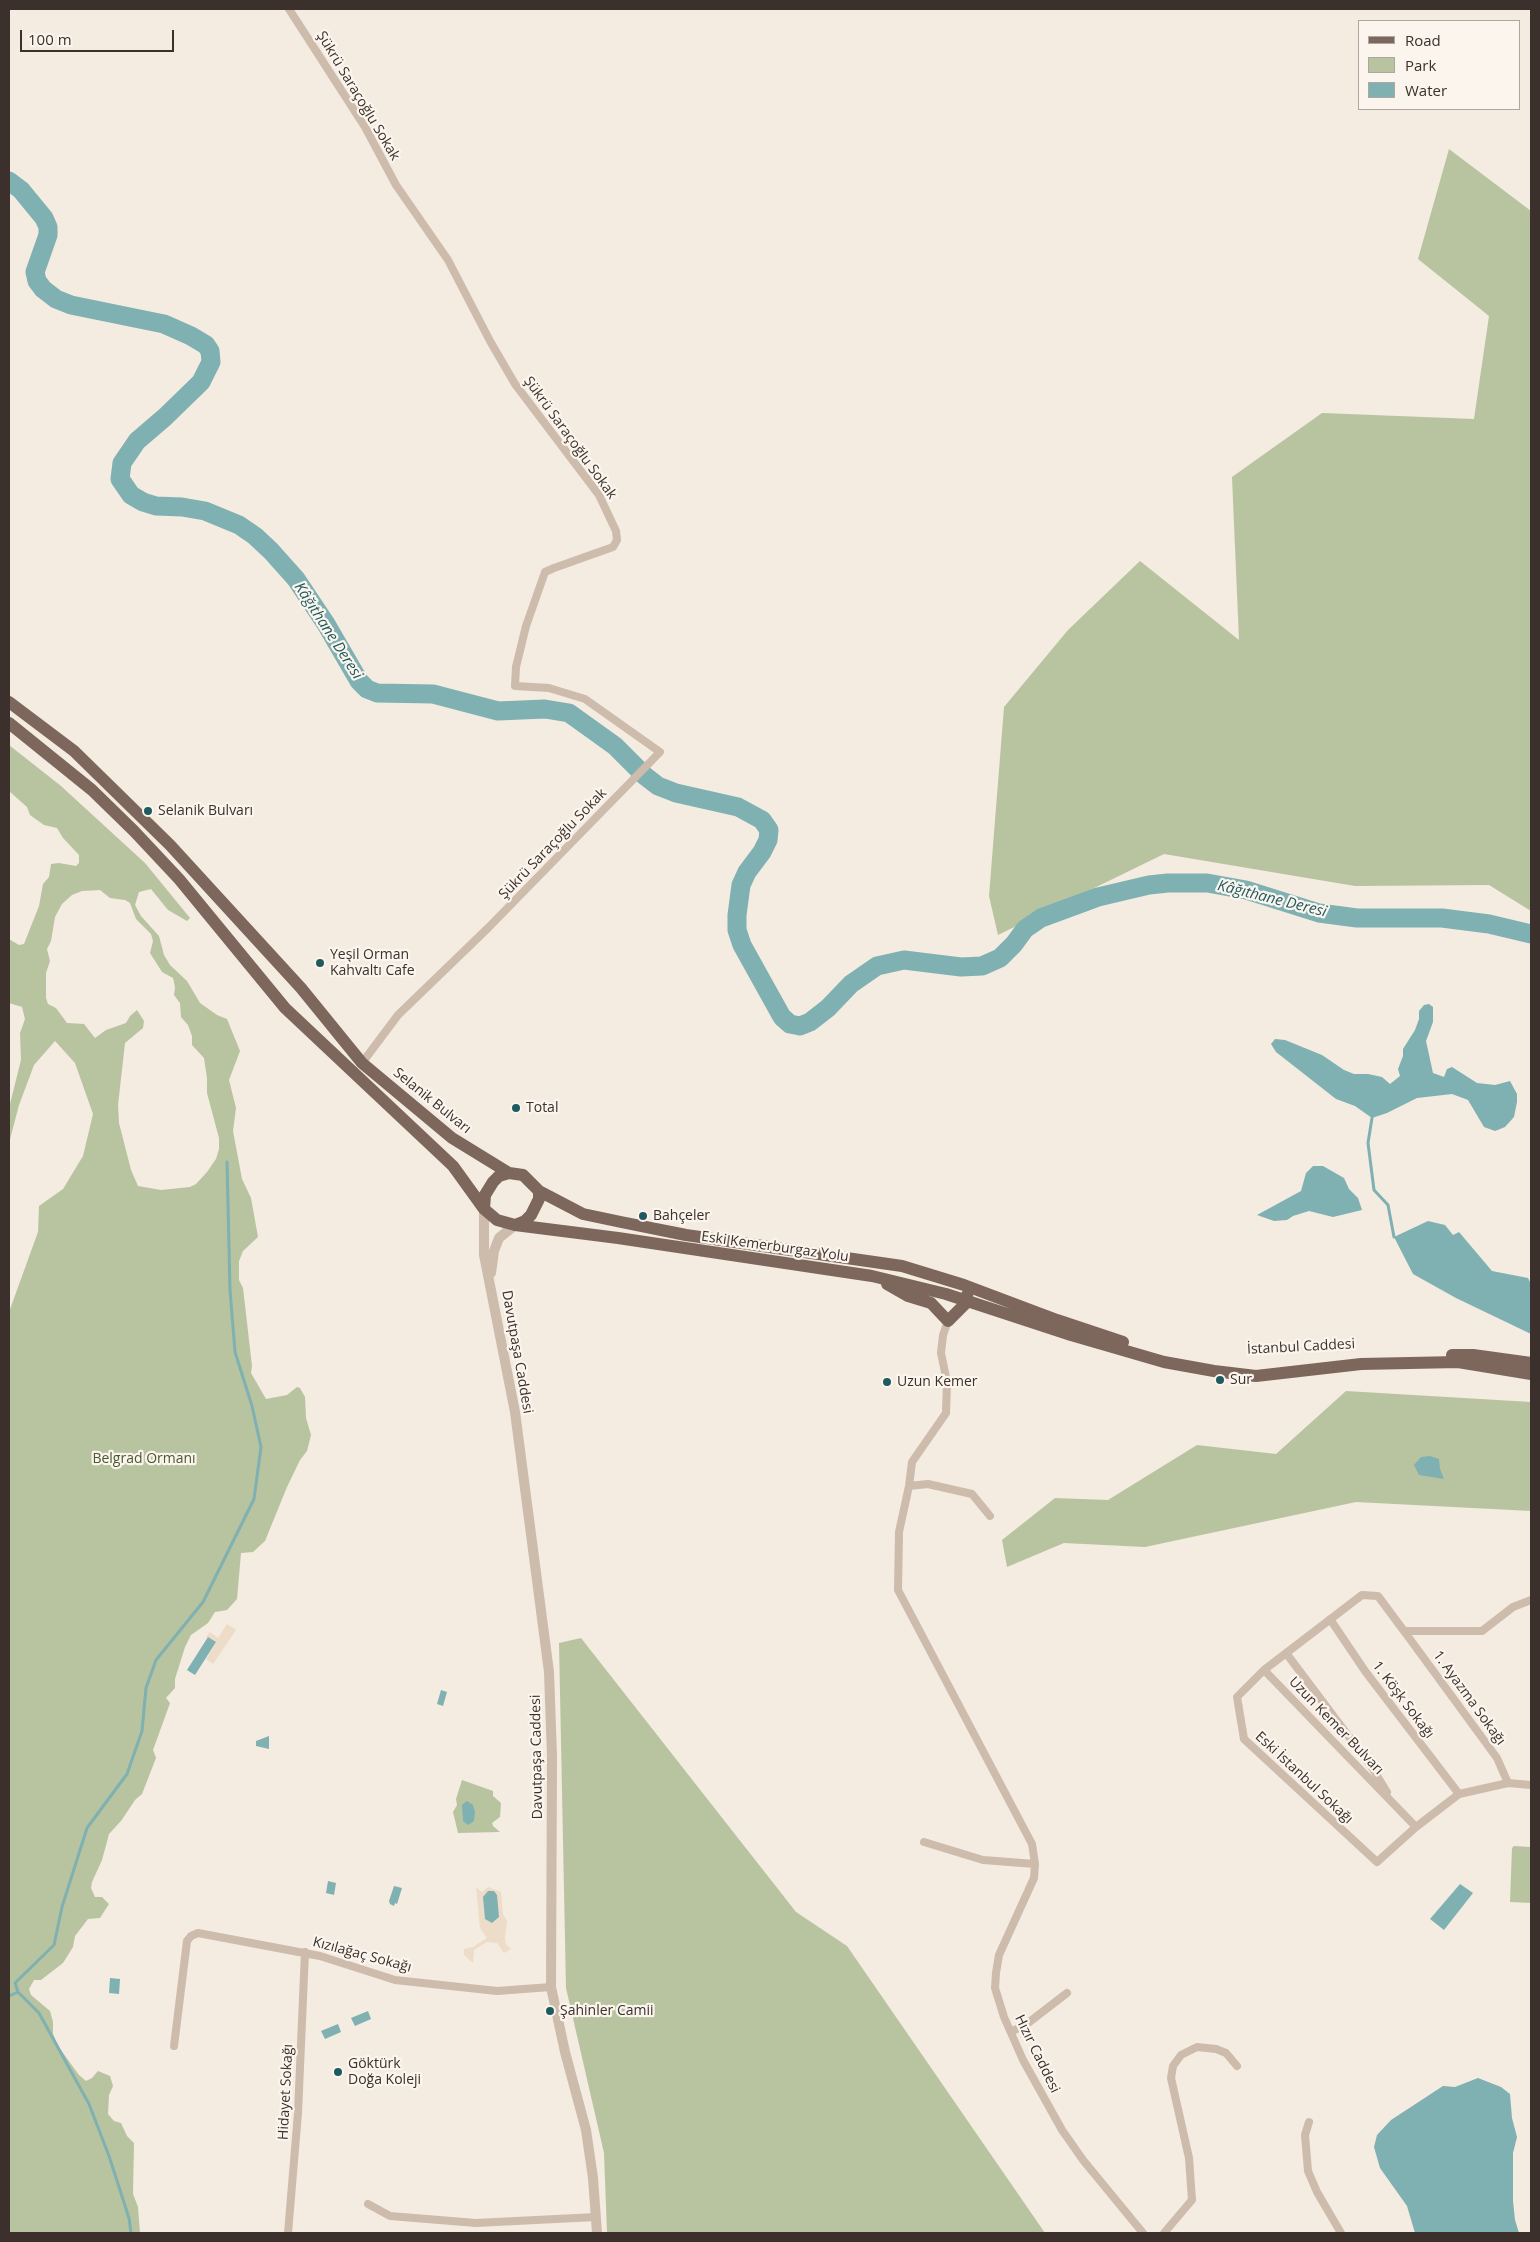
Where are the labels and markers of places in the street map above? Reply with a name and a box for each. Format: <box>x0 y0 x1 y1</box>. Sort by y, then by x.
place label: Selanik Bulvarı <box>158 803 253 819</box>
marker: Selanik Bulvarı <box>142 805 154 817</box>
place label: Yeşil Orman Kahvaltı Cafe <box>330 947 415 980</box>
marker: Yeşil Orman Kahvaltı Cafe <box>314 957 326 969</box>
place label: Total <box>526 1100 558 1116</box>
marker: Total <box>510 1102 522 1114</box>
place label: Bahçeler <box>653 1208 710 1224</box>
marker: Bahçeler <box>637 1210 649 1222</box>
place label: Sur <box>1230 1372 1252 1388</box>
place label: Uzun Kemer <box>897 1374 978 1390</box>
marker: Sur <box>1214 1374 1226 1386</box>
marker: Uzun Kemer <box>881 1376 893 1388</box>
place label: Şahinler Camii <box>560 2003 654 2019</box>
marker: Şahinler Camii <box>544 2005 556 2017</box>
place label: Göktürk Doğa Koleji <box>348 2056 421 2088</box>
marker: Göktürk Doğa Koleji <box>332 2066 344 2078</box>

